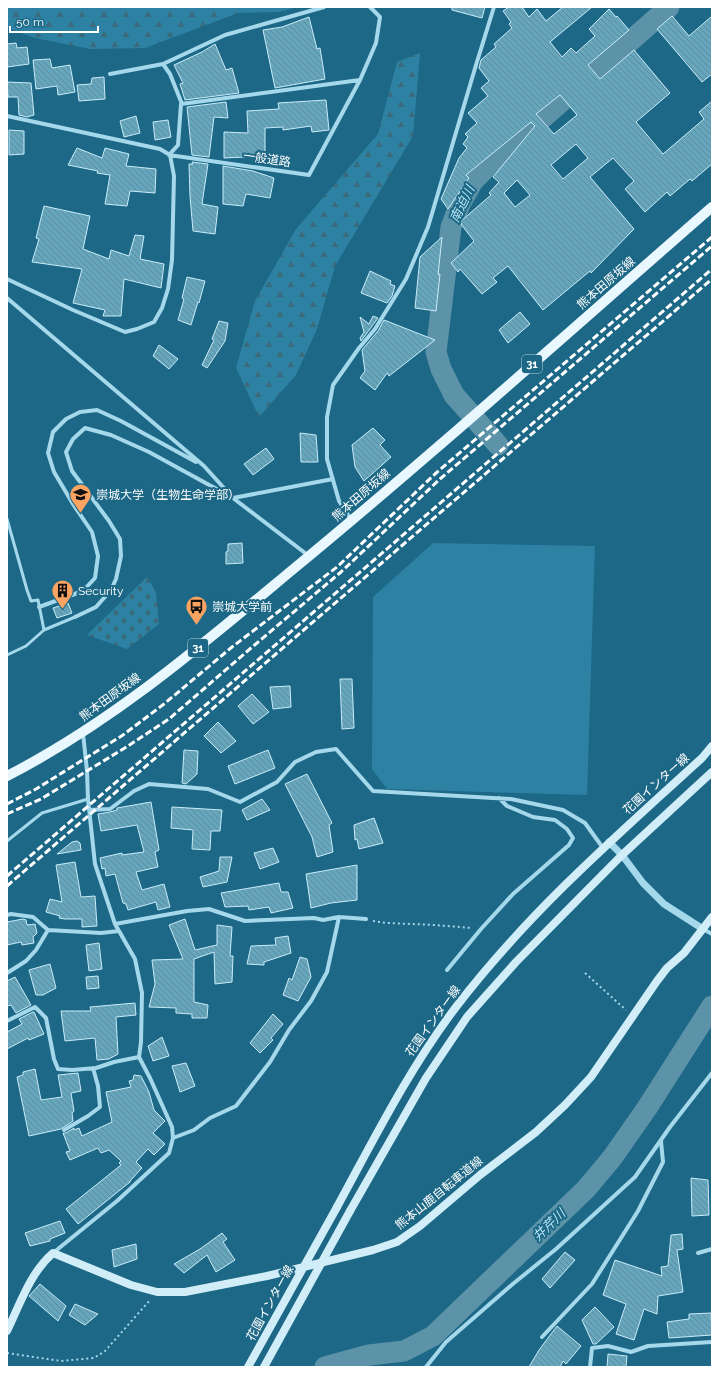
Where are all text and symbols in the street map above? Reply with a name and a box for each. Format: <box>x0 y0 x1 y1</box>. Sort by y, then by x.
scale bar <box>10 8 98 34</box>
text: 50 m <box>16 15 44 29</box>
street label: 一般道路 <box>242 149 292 169</box>
water label: 南迫川 <box>447 181 478 225</box>
street label: 熊本田原坂線 <box>574 254 638 312</box>
road number: 31 <box>522 355 542 373</box>
street label: 熊本田原坂線 <box>329 466 393 524</box>
school or university icon: 崇城大学（生物生命学部） <box>68 482 94 515</box>
place label: 崇城大学（生物生命学部） <box>96 488 240 502</box>
building icon: Security <box>49 578 75 611</box>
place label: Security <box>78 584 124 598</box>
bus stop icon: 崇城大学前 <box>184 594 210 627</box>
place label: 崇城大学前 <box>212 600 272 614</box>
road number: 31 <box>188 639 208 657</box>
street label: 熊本田原坂線 <box>77 670 143 724</box>
street label: 花園インター線 <box>620 751 692 817</box>
street label: 花園インター線 <box>403 983 463 1059</box>
street label: 熊本山鹿自転車道線 <box>393 1154 485 1232</box>
water label: 井芹川 <box>530 1205 570 1244</box>
street label: 花園インター線 <box>244 1263 296 1343</box>

